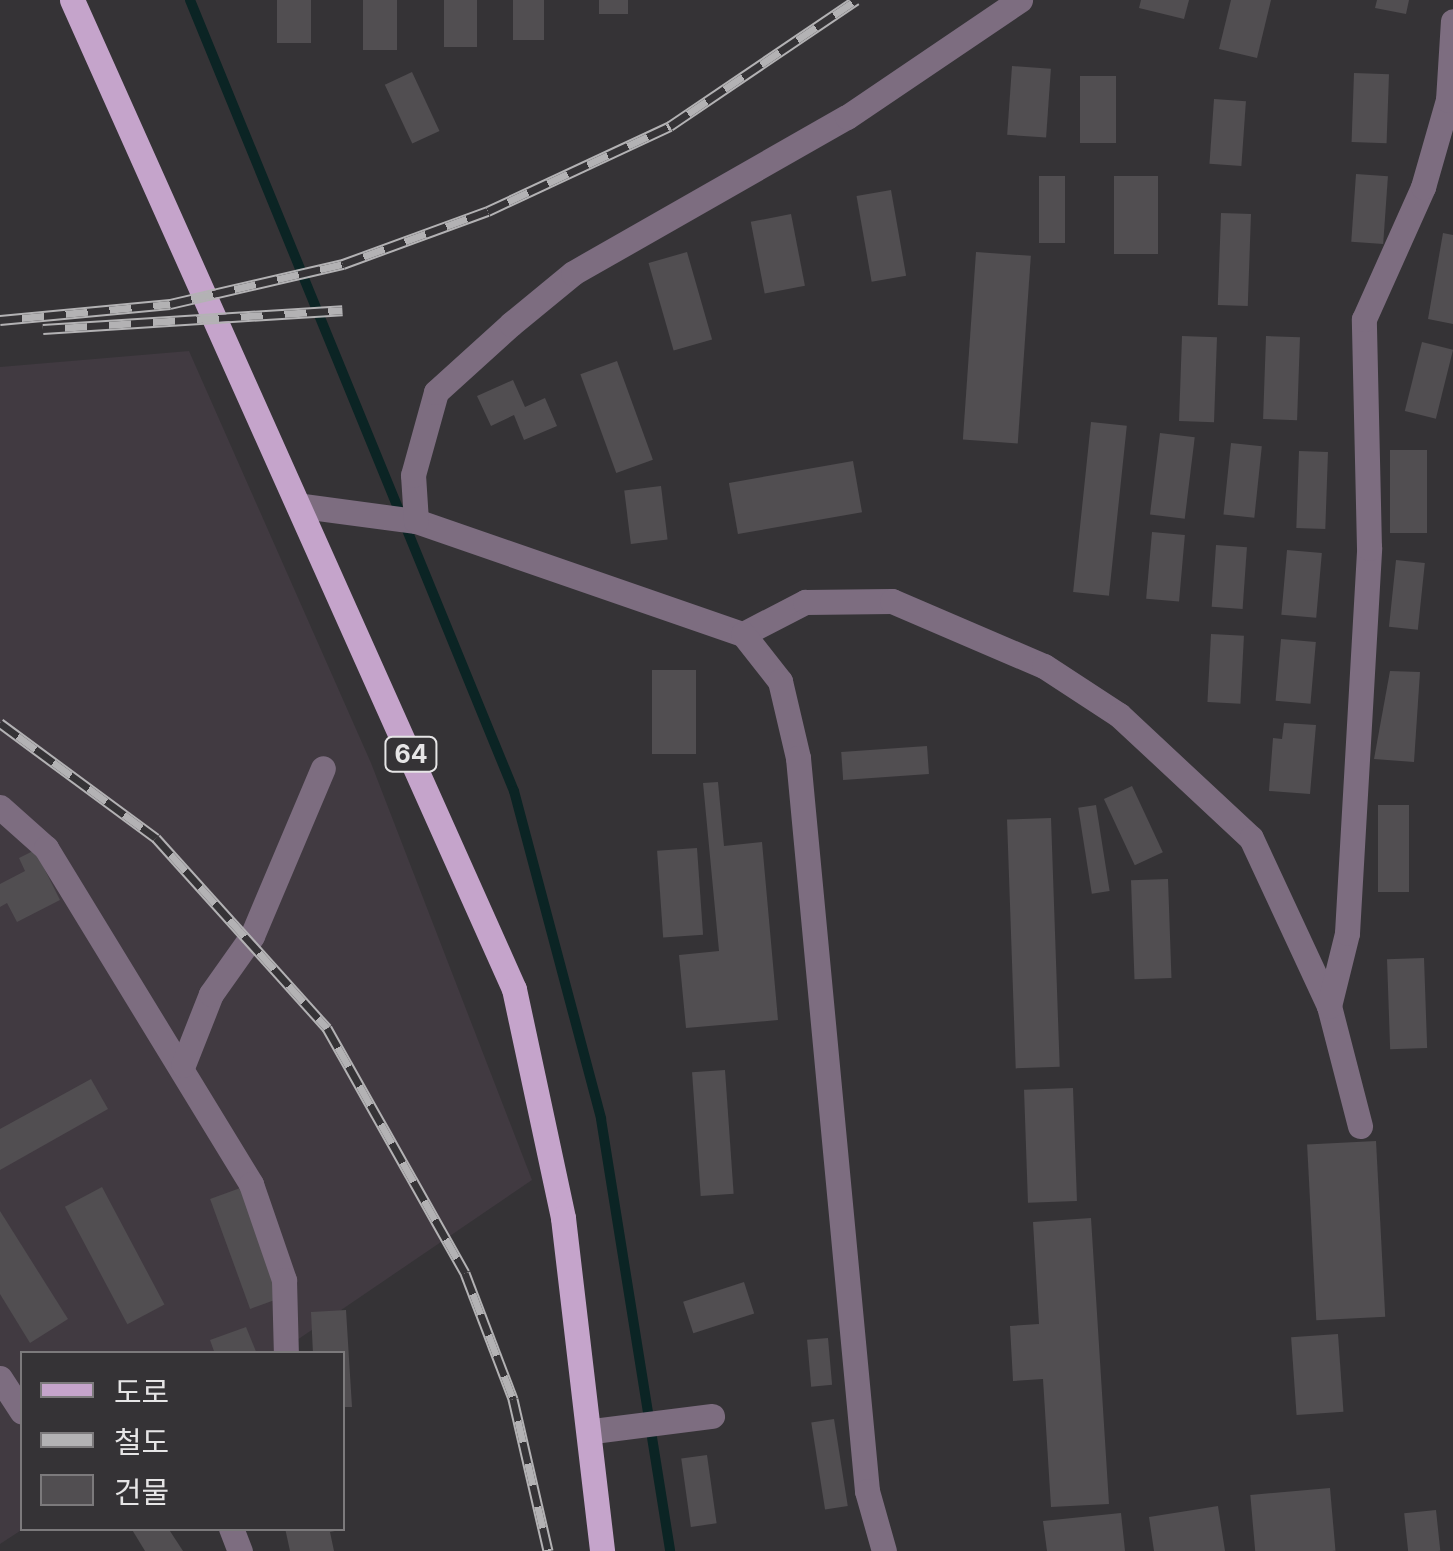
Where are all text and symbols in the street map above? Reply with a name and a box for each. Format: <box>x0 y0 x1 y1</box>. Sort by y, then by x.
road number: 64 <box>384 734 438 774</box>
legend <box>20 1351 345 1531</box>
text: 도로 <box>114 1374 169 1410</box>
text: 철도 <box>114 1424 169 1460</box>
text: 건물 <box>114 1474 169 1510</box>

